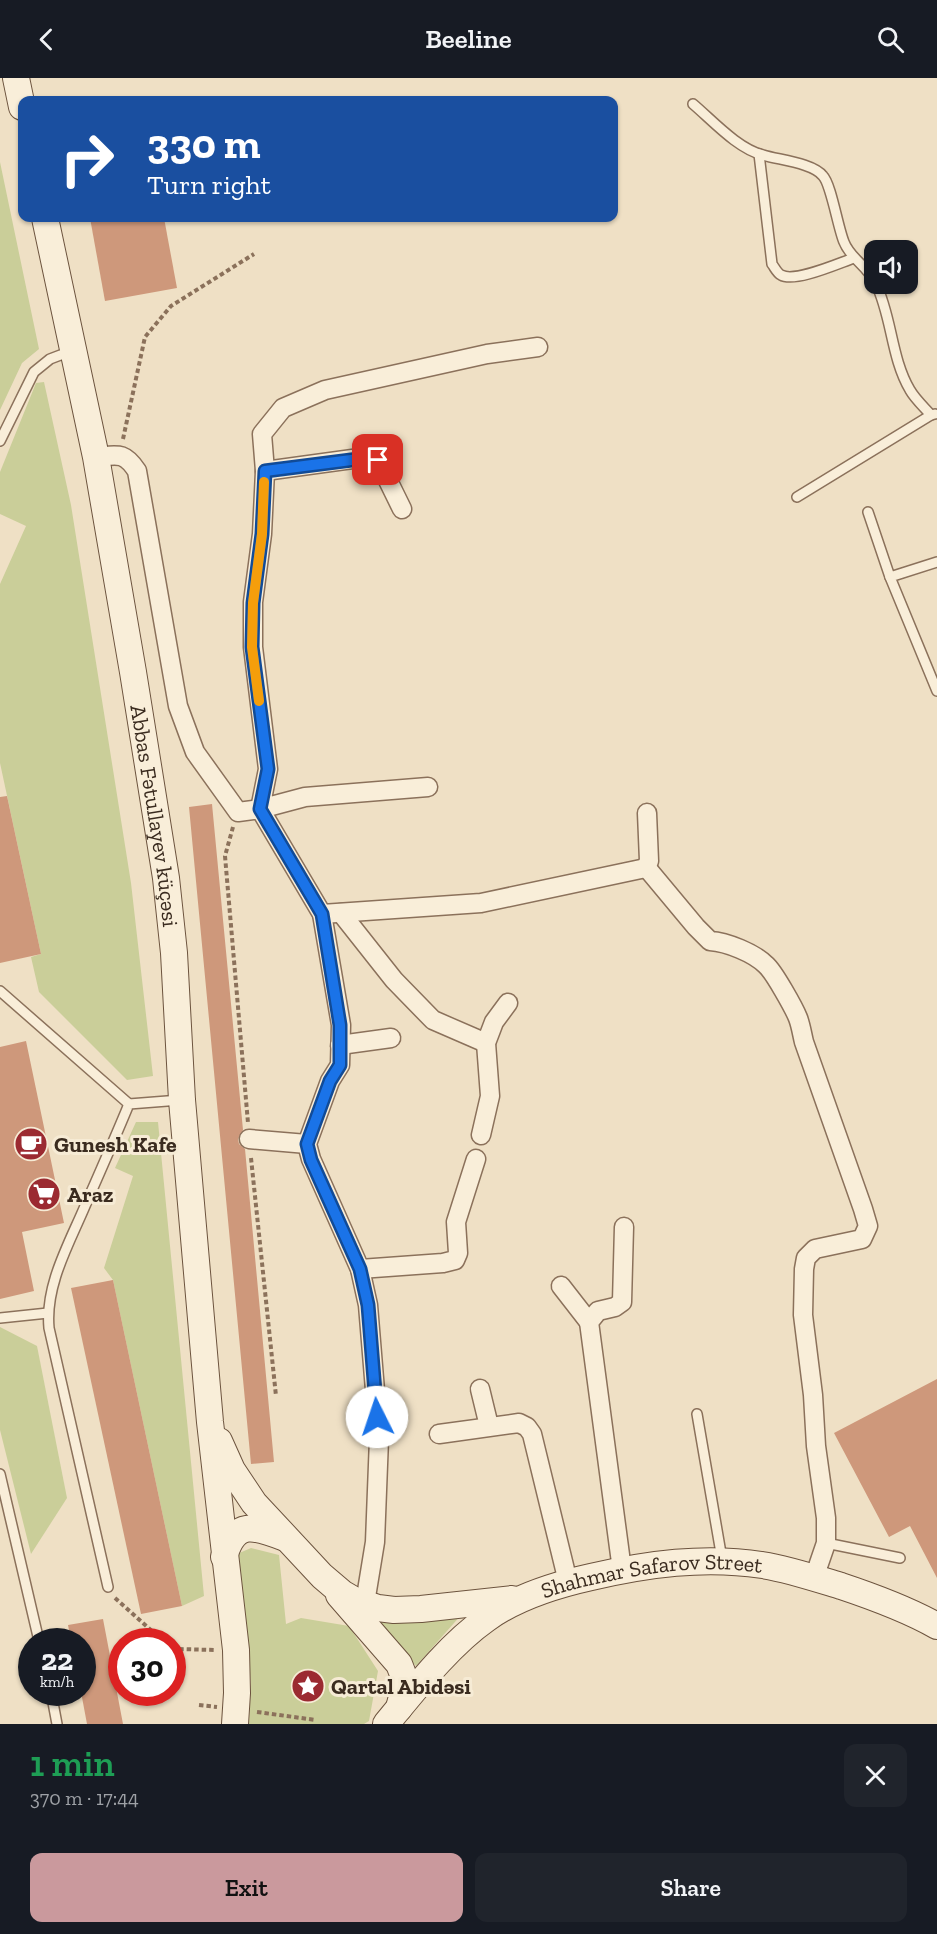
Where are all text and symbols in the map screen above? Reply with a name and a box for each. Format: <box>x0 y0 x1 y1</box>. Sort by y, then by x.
icon: back <box>30 23 63 56</box>
text: Beeline <box>425 23 512 55</box>
icon: search <box>874 23 907 56</box>
text: 330 m <box>147 118 261 169</box>
icon: right <box>48 120 126 198</box>
text: Turn right <box>147 169 271 201</box>
map controls <box>864 240 918 294</box>
button: sound <box>864 240 918 294</box>
pin <box>352 434 403 485</box>
icon: arrive <box>361 443 394 476</box>
street label: Abbas Fətullayev küçəsi <box>125 703 185 928</box>
cafe icon: Gunesh Kafe <box>13 1126 49 1162</box>
place label: Gunesh Kafe <box>54 1131 177 1158</box>
supermarket icon: Araz <box>26 1176 62 1212</box>
place label: Araz <box>67 1181 114 1208</box>
position arrow <box>345 1385 409 1449</box>
street label: Shahmar Safarov Street <box>537 1548 765 1604</box>
speed limit sign: 30 <box>108 1628 186 1706</box>
text: 22 <box>41 1642 73 1678</box>
place icon: Qartal Abidəsi <box>290 1668 326 1704</box>
text: km/h <box>40 1673 74 1691</box>
place label: Qartal Abidəsi <box>331 1673 471 1700</box>
text: 1 min <box>30 1742 115 1785</box>
button: close <box>844 1744 907 1807</box>
text: 370 m · 17:44 <box>30 1786 139 1810</box>
button: Exit <box>30 1853 463 1922</box>
button: Share <box>475 1853 907 1922</box>

